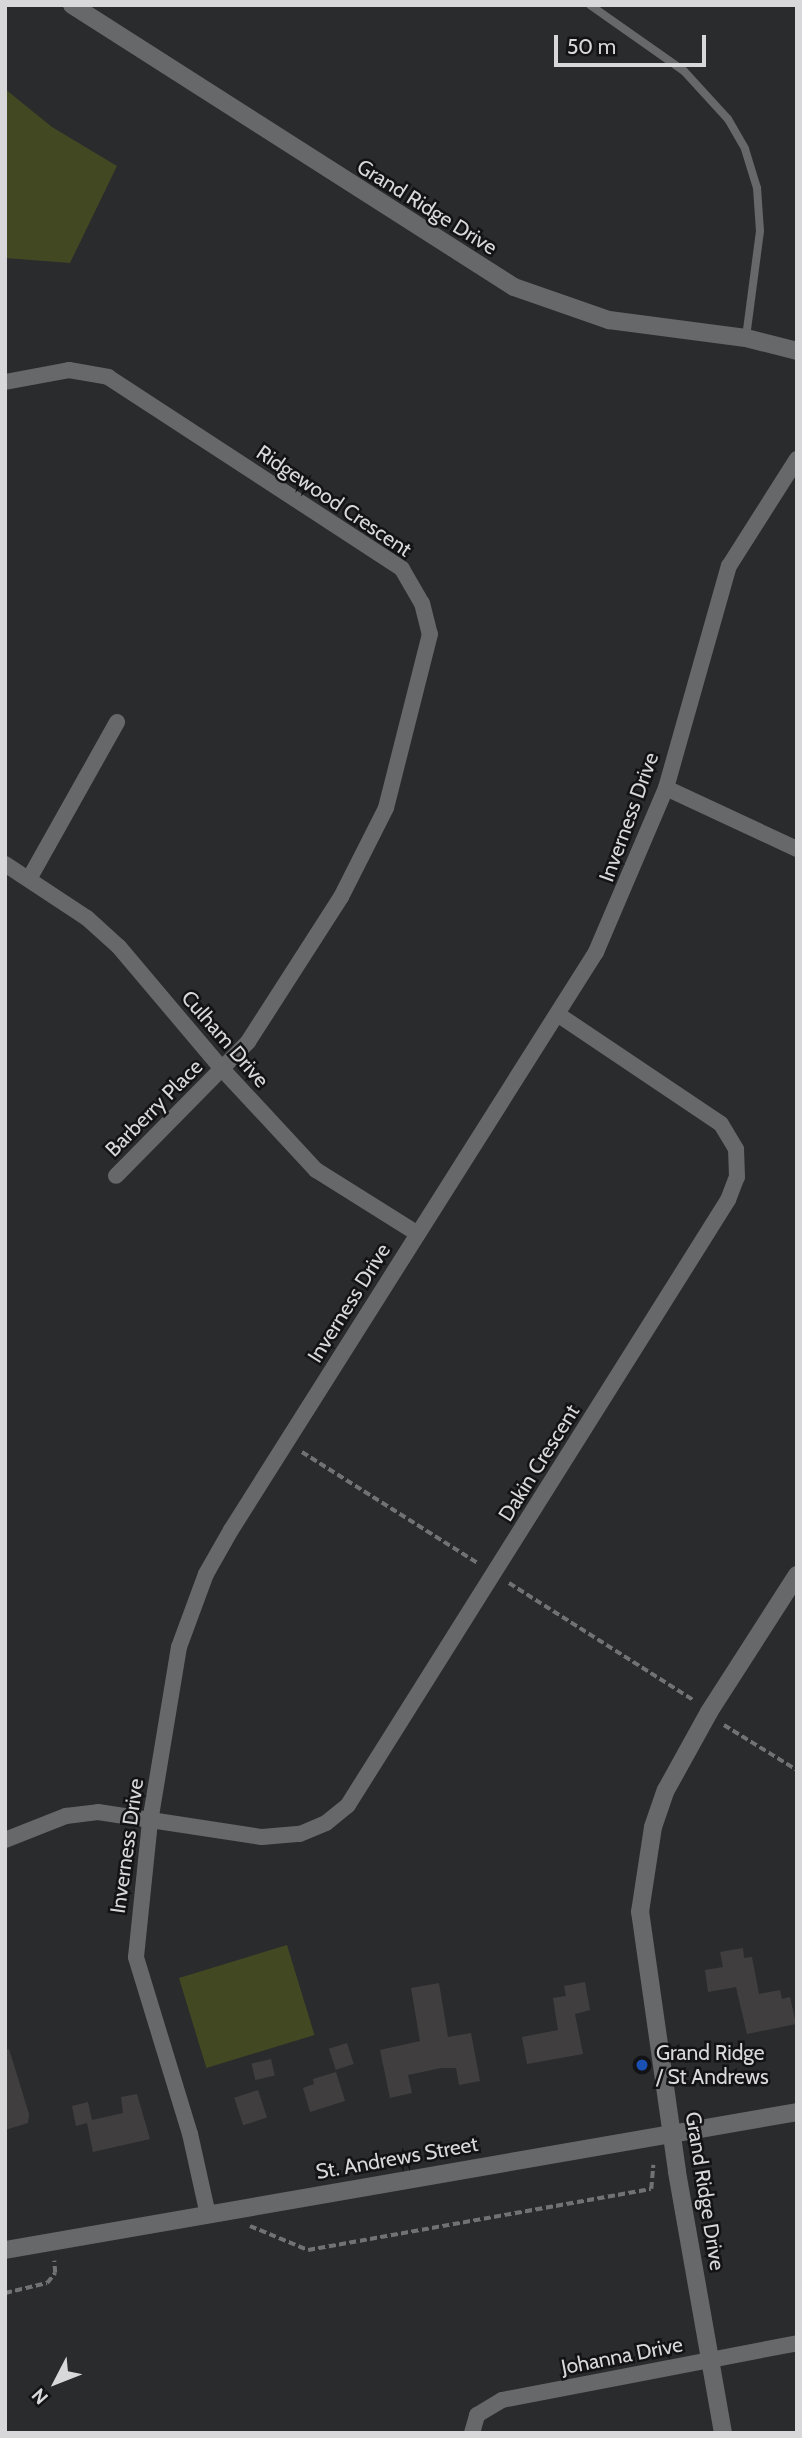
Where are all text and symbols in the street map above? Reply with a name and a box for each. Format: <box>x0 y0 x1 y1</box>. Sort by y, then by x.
scale bar <box>557 21 709 65</box>
text: 50 m <box>567 34 616 59</box>
street label: Grand Ridge Drive <box>352 154 502 260</box>
street label: Ridgewood Crescent <box>252 440 416 562</box>
street label: Inverness Drive <box>594 749 664 885</box>
street label: Culham Drive <box>176 985 274 1093</box>
street label: Barberry Place <box>100 1054 208 1162</box>
street label: Inverness Drive <box>302 1239 396 1367</box>
street label: Dakin Crescent <box>493 1400 585 1526</box>
street label: Inverness Drive <box>105 1777 149 1915</box>
place label: Grand Ridge / St Andrews <box>656 2040 769 2090</box>
marker: Grand Ridge / St Andrews <box>634 2057 650 2073</box>
street label: Grand Ridge Drive <box>680 2110 730 2272</box>
street label: St. Andrews Street <box>314 2131 480 2185</box>
street label: Johanna Drive <box>559 2332 685 2380</box>
north arrow <box>21 2347 91 2417</box>
text: N <box>27 2384 53 2409</box>

